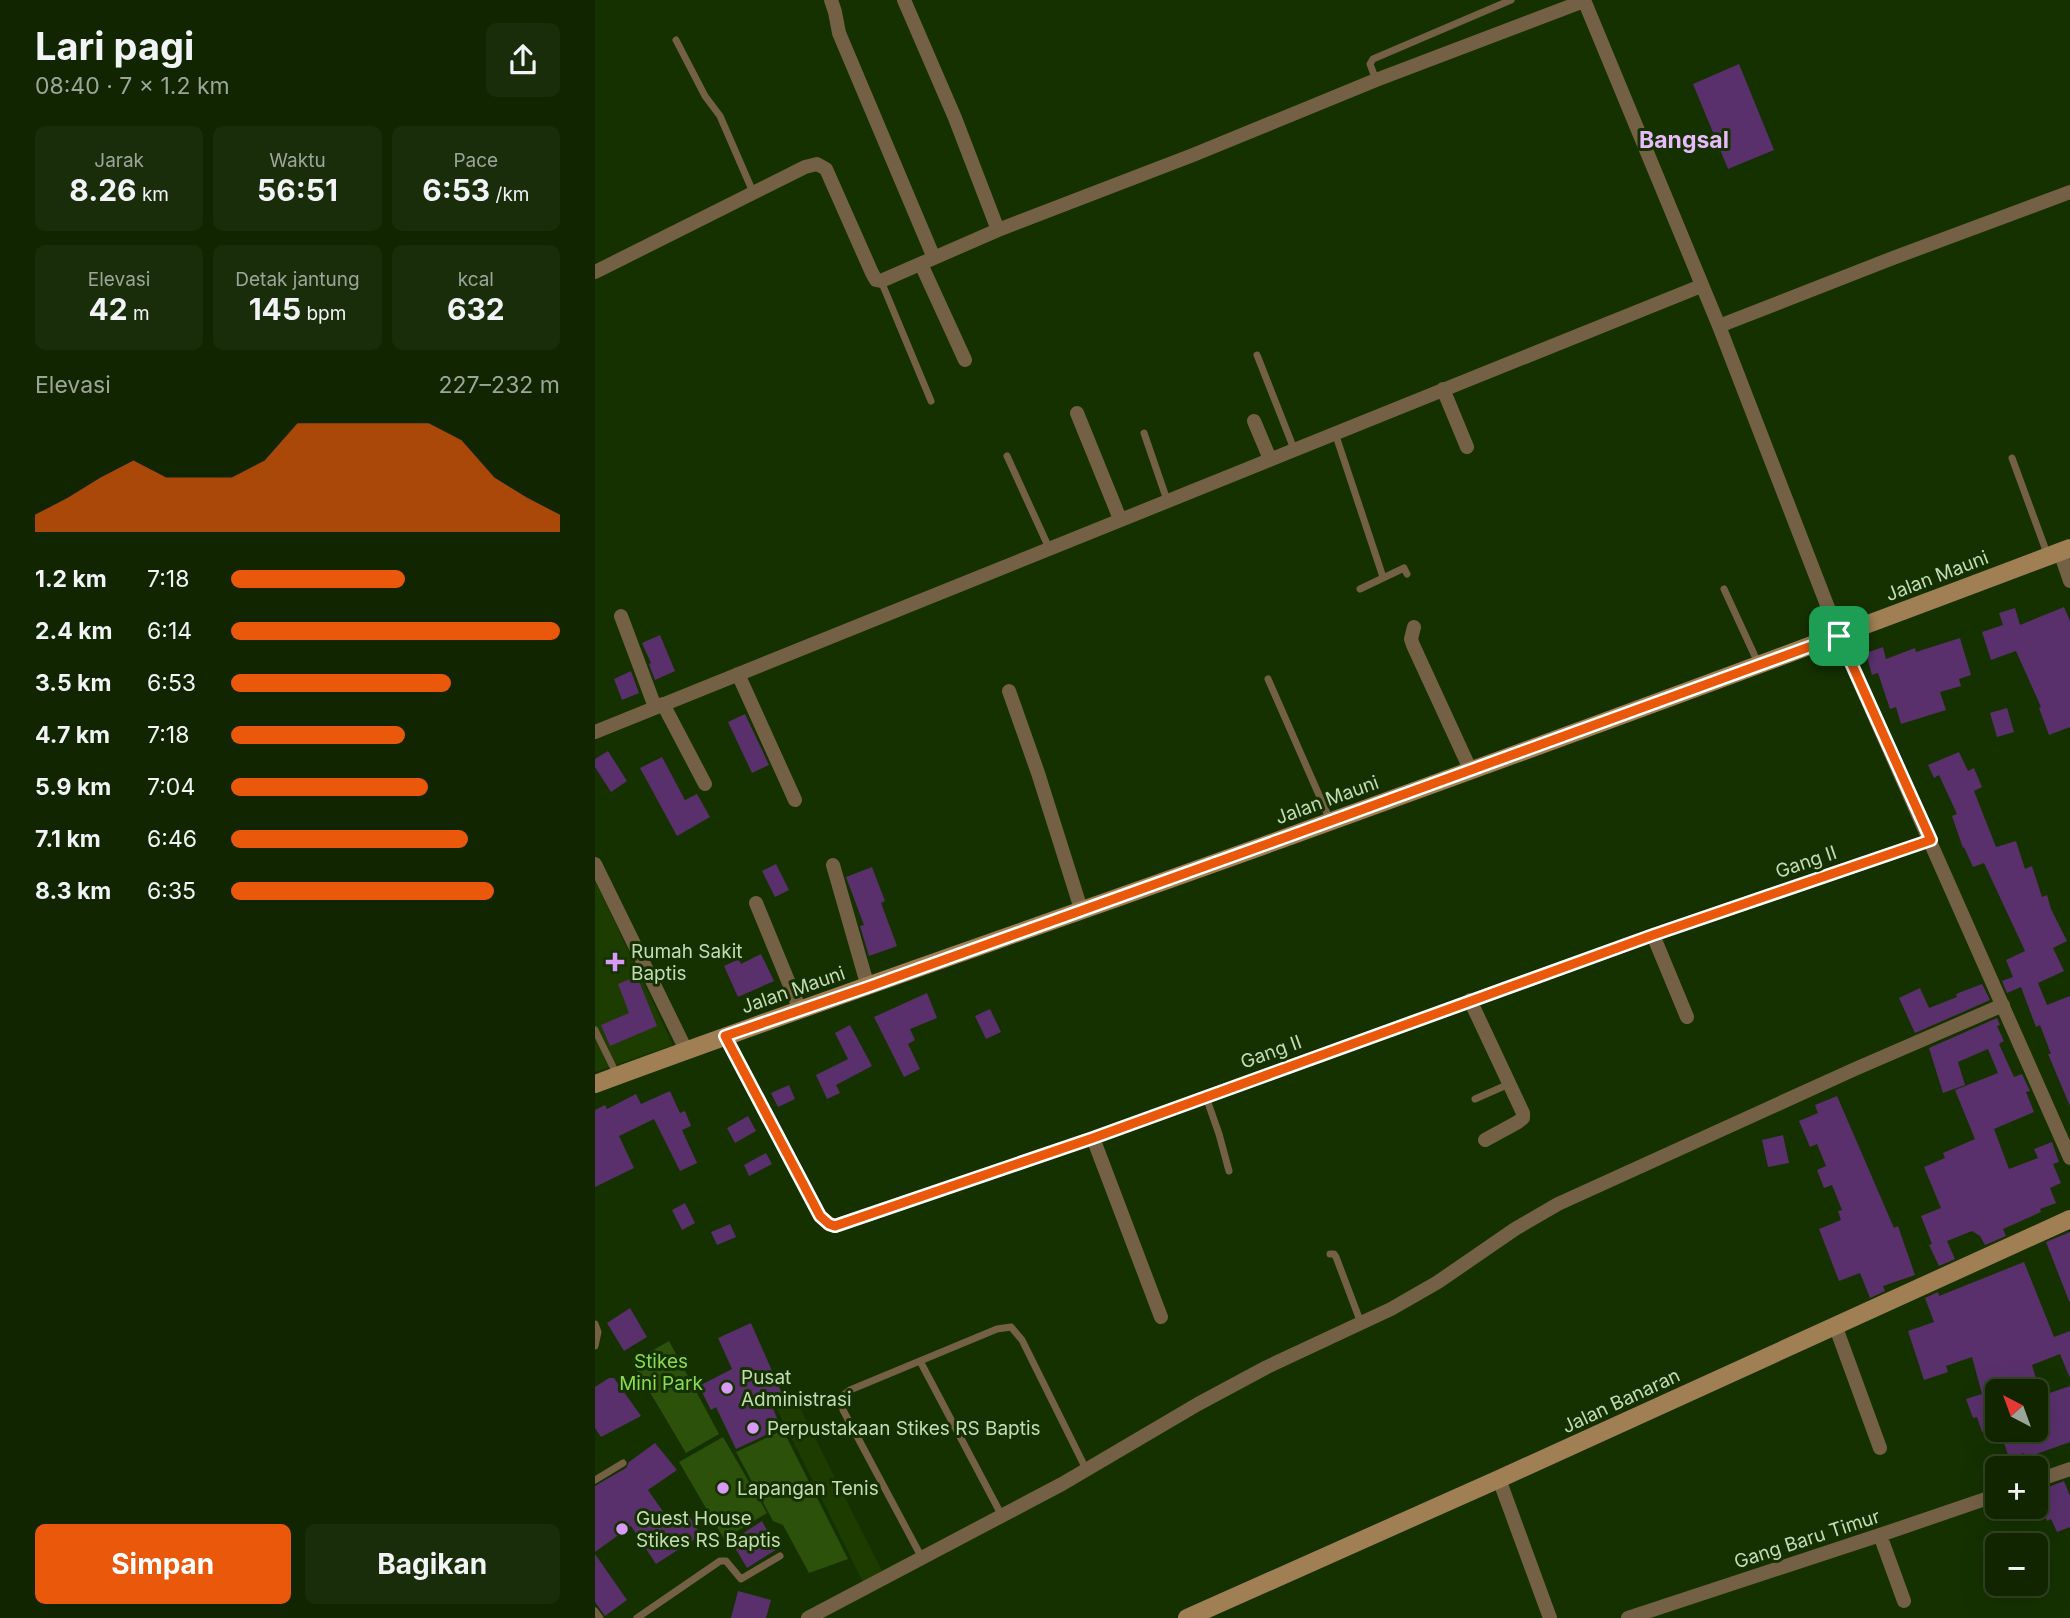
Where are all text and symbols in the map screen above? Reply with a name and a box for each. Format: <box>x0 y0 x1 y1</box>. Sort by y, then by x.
text: Lari pagi <box>35 23 194 69</box>
button: share <box>486 23 560 97</box>
text: 08:40 · 7 × 1.2 km <box>35 72 230 100</box>
district label: Bangsal <box>1639 126 1729 154</box>
text: Jarak <box>94 149 144 172</box>
text: Waktu <box>269 149 326 172</box>
text: Pace <box>453 149 498 172</box>
text: 8.26 <box>69 172 137 208</box>
text: 56:51 <box>257 172 338 208</box>
text: 6:53 <box>422 172 490 208</box>
text: km <box>137 183 169 206</box>
text: /km <box>490 183 529 206</box>
text: Elevasi <box>88 268 150 291</box>
text: Detak jantung <box>235 268 360 291</box>
text: kcal <box>458 268 494 291</box>
text: 42 <box>89 291 128 327</box>
text: 145 <box>249 291 301 327</box>
text: 632 <box>447 291 505 327</box>
text: m <box>128 302 150 325</box>
text: bpm <box>301 302 346 325</box>
text: Elevasi <box>35 371 111 399</box>
text: 227–232 m <box>439 371 560 399</box>
street label: Jalan Mauni <box>1882 546 1992 606</box>
text: 1.2 km <box>35 565 107 593</box>
text: 7:18 <box>147 565 189 593</box>
pin <box>1809 606 1869 666</box>
text: 2.4 km <box>35 617 113 645</box>
text: 6:14 <box>147 617 192 645</box>
icon: arrive <box>1820 617 1858 655</box>
text: 3.5 km <box>35 669 111 697</box>
text: 6:53 <box>147 669 196 697</box>
text: 4.7 km <box>35 721 110 749</box>
text: 7:18 <box>147 721 189 749</box>
street label: Jalan Mauni <box>1272 771 1382 829</box>
text: 5.9 km <box>35 773 111 801</box>
text: 7:04 <box>147 773 195 801</box>
text: 7.1 km <box>35 825 101 853</box>
text: 6:46 <box>147 825 197 853</box>
street label: Gang II <box>1772 841 1840 883</box>
text: 8.3 km <box>35 877 111 905</box>
text: 6:35 <box>147 877 196 905</box>
place label: Rumah Sakit Baptis <box>631 940 742 985</box>
marker: Rumah Sakit Baptis <box>605 952 625 972</box>
street label: Jalan Mauni <box>738 962 848 1018</box>
street label: Gang II <box>1237 1030 1305 1074</box>
park label: Stikes Mini Park <box>619 1350 703 1395</box>
street label: Jalan Banaran <box>1558 1364 1684 1438</box>
place label: Pusat Administrasi <box>741 1366 852 1411</box>
north arrow <box>1985 1379 2047 1442</box>
map controls <box>1985 1379 2048 1596</box>
marker: Pusat Administrasi <box>719 1380 735 1396</box>
place label: Perpustakaan Stikes RS Baptis <box>767 1417 1041 1440</box>
marker: Perpustakaan Stikes RS Baptis <box>745 1420 761 1436</box>
button: + <box>1985 1456 2048 1519</box>
place label: Lapangan Tenis <box>737 1477 879 1500</box>
marker: Lapangan Tenis <box>715 1480 731 1496</box>
street label: Gang Baru Timur <box>1731 1505 1883 1573</box>
place label: Guest House Stikes RS Baptis <box>636 1507 781 1552</box>
marker: Guest House Stikes RS Baptis <box>614 1521 630 1537</box>
button: Simpan <box>35 1524 291 1604</box>
button: Bagikan <box>305 1524 560 1604</box>
button: − <box>1985 1533 2048 1596</box>

